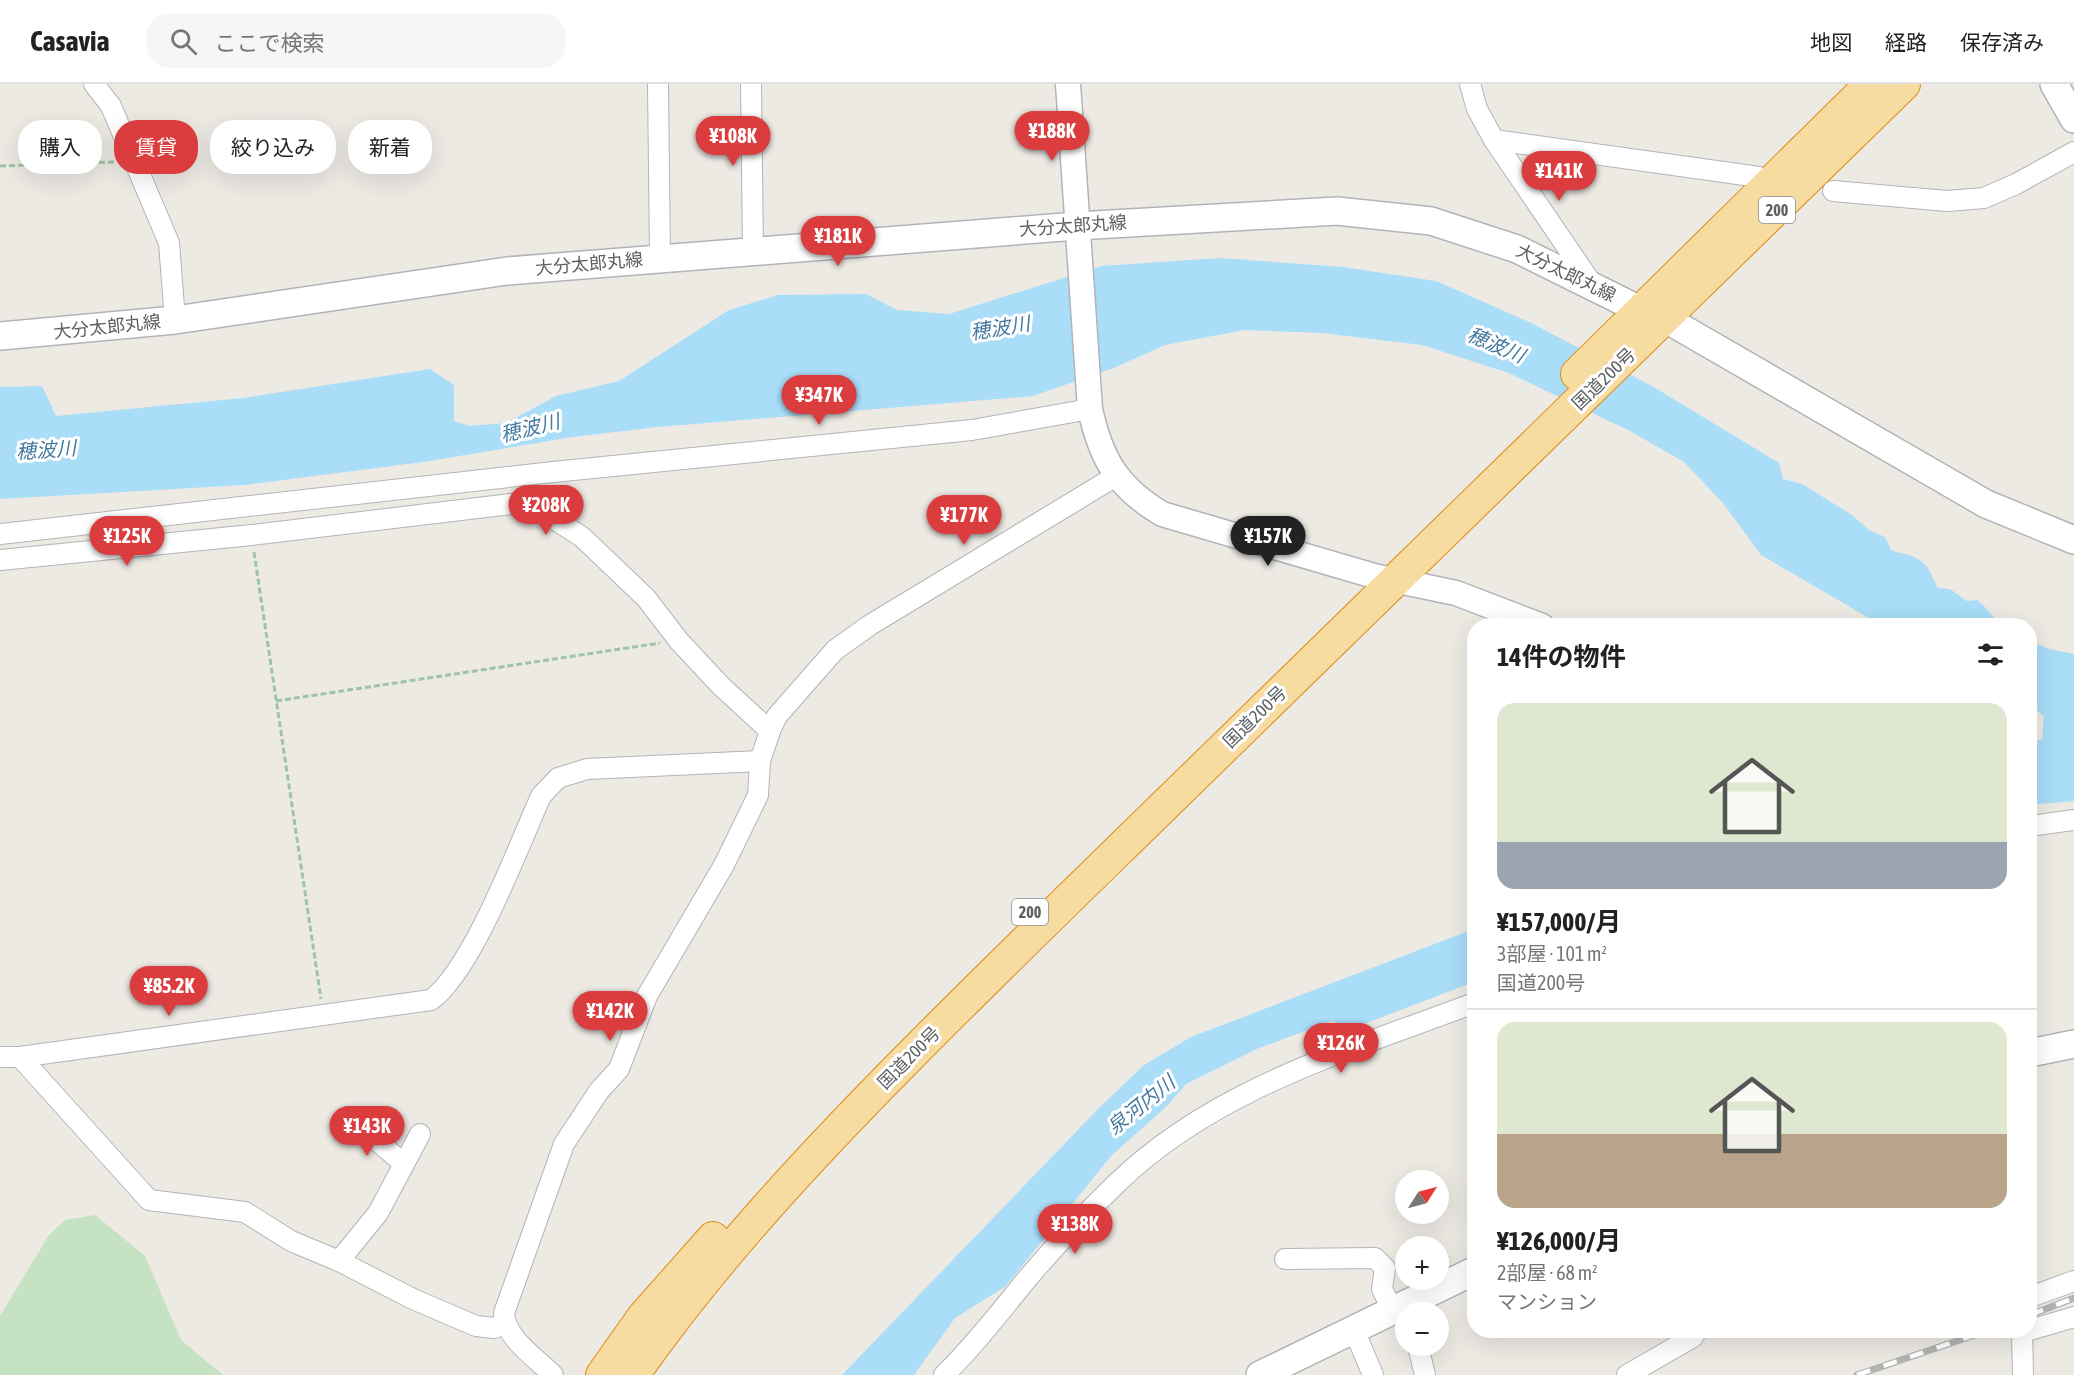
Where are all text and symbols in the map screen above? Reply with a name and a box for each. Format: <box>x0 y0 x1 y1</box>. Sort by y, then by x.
search box <box>146 14 566 68</box>
text: Casavia <box>30 25 110 57</box>
icon: search <box>167 25 200 58</box>
text: ここで検索 <box>215 30 325 56</box>
text: 地図 <box>1810 30 1852 54</box>
text: 経路 <box>1885 30 1927 54</box>
text: 保存済み <box>1960 30 2044 54</box>
pin: ¥188K <box>1010 111 1094 162</box>
pin: ¥108K <box>691 116 775 167</box>
text: ¥188K <box>1029 119 1075 142</box>
chip: 購入 <box>18 120 102 174</box>
chip: 賃貸 <box>114 120 198 174</box>
chip: 絞り込み <box>210 120 336 174</box>
chip: 新着 <box>348 120 432 174</box>
text: ¥108K <box>710 124 756 147</box>
pin: ¥141K <box>1517 151 1601 202</box>
text: ¥141K <box>1536 159 1582 182</box>
road number: 200 <box>1759 197 1795 223</box>
street label: 大分太郎丸線 <box>1018 211 1128 240</box>
pin: ¥181K <box>796 216 880 267</box>
text: ¥181K <box>815 224 861 247</box>
street label: 大分太郎丸線 <box>1513 239 1619 306</box>
street label: 大分太郎丸線 <box>534 248 644 279</box>
street label: 大分太郎丸線 <box>52 310 162 343</box>
water label: 穂波川 <box>968 311 1033 344</box>
water label: 穂波川 <box>1464 322 1530 368</box>
street label: 国道200号 <box>1568 344 1640 414</box>
pin: ¥347K <box>777 375 861 426</box>
text: ¥347K <box>796 383 842 406</box>
water label: 穂波川 <box>498 409 564 446</box>
water label: 穂波川 <box>15 436 79 463</box>
pin: ¥208K <box>504 485 588 536</box>
text: ¥208K <box>523 493 569 516</box>
pin: ¥177K <box>922 495 1006 546</box>
text: ¥177K <box>941 503 987 526</box>
pin: ¥125K <box>85 516 169 567</box>
pin: ¥157K <box>1226 516 1310 567</box>
text: ¥125K <box>104 524 150 547</box>
text: ¥157K <box>1245 524 1291 547</box>
icon: filters <box>1974 638 2007 671</box>
text: 14件の物件 <box>1497 642 1625 672</box>
street label: 国道200号 <box>1219 682 1291 752</box>
icon: home <box>1698 742 1806 850</box>
road number: 200 <box>1012 899 1048 925</box>
text: ¥157,000/月 <box>1497 907 1621 937</box>
text: 3部屋 · 101 m² <box>1497 942 1607 965</box>
pin: ¥85.2K <box>120 966 218 1017</box>
text: 国道200号 <box>1497 971 1585 994</box>
text: ¥85.2K <box>144 974 194 997</box>
pin: ¥142K <box>568 991 652 1042</box>
text: ¥142K <box>587 999 633 1022</box>
street label: 国道200号 <box>873 1022 944 1093</box>
pin: ¥126K <box>1299 1023 1383 1074</box>
text: ¥126K <box>1318 1031 1364 1054</box>
icon: home <box>1698 1061 1806 1169</box>
water label: 泉河内川 <box>1102 1069 1181 1139</box>
pin: ¥143K <box>325 1106 409 1157</box>
text: ¥143K <box>344 1114 390 1137</box>
north arrow <box>1395 1170 1449 1224</box>
map controls <box>1395 1170 1449 1356</box>
pin: ¥138K <box>1033 1204 1117 1255</box>
text: ¥138K <box>1052 1212 1098 1235</box>
text: ¥126,000/月 <box>1497 1226 1621 1256</box>
button: + <box>1395 1236 1449 1290</box>
text: 2部屋 · 68 m² <box>1497 1261 1598 1284</box>
text: マンション <box>1497 1290 1597 1313</box>
button: − <box>1395 1302 1449 1356</box>

